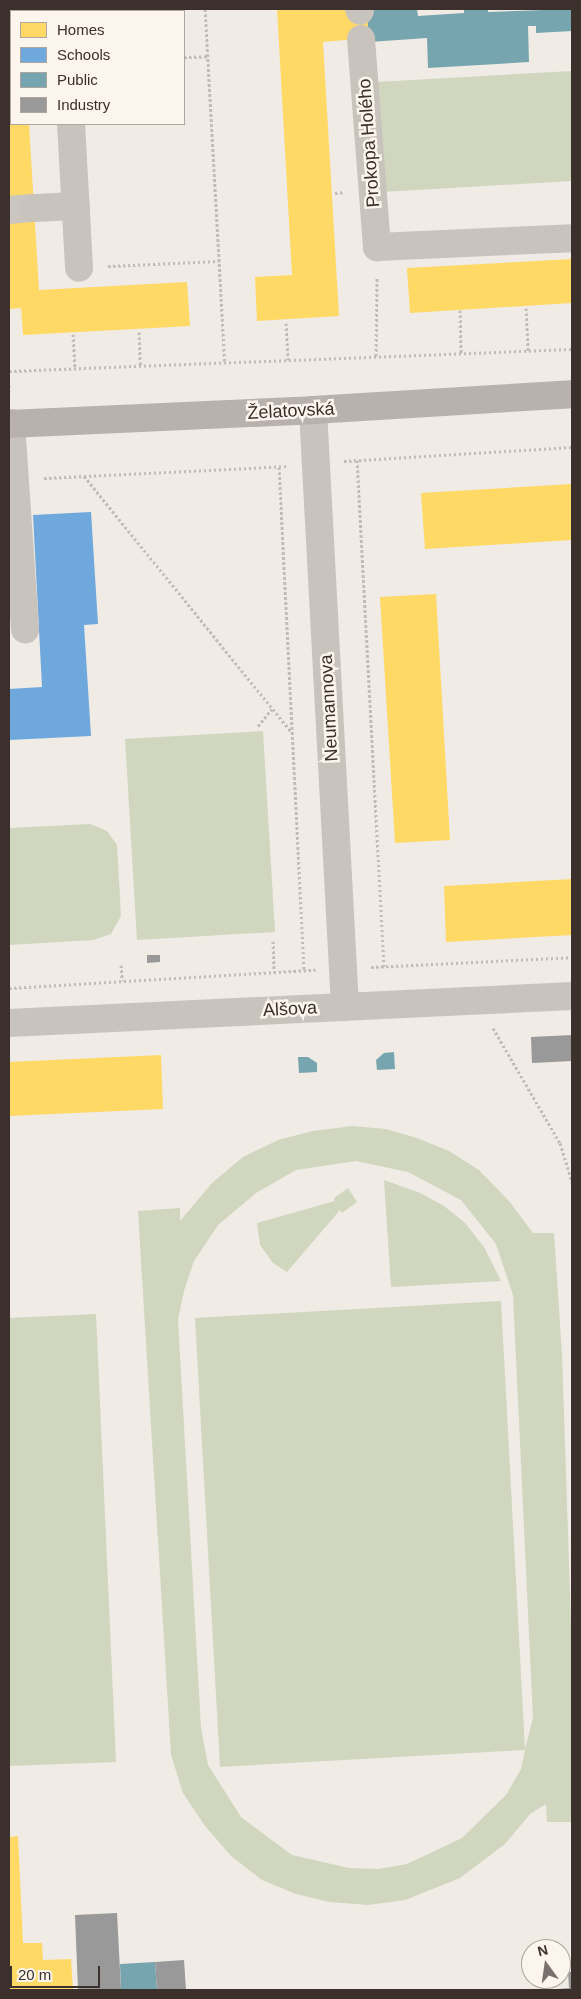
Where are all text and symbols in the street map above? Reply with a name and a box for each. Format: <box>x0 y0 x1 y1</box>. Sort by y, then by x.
legend <box>10 10 185 125</box>
text: Homes <box>57 21 105 38</box>
text: Schools <box>57 46 110 63</box>
text: Public <box>57 71 98 88</box>
street label: Prokopa Holého <box>354 78 384 208</box>
text: Industry <box>57 96 110 113</box>
street label: Želatovská <box>247 398 335 424</box>
street label: Neumannova <box>315 654 343 762</box>
street label: Alšova <box>262 997 318 1021</box>
north arrow <box>521 1939 571 1989</box>
text: N <box>536 1941 549 1959</box>
scale bar <box>12 1956 102 1988</box>
text: 20 m <box>18 1966 51 1983</box>

